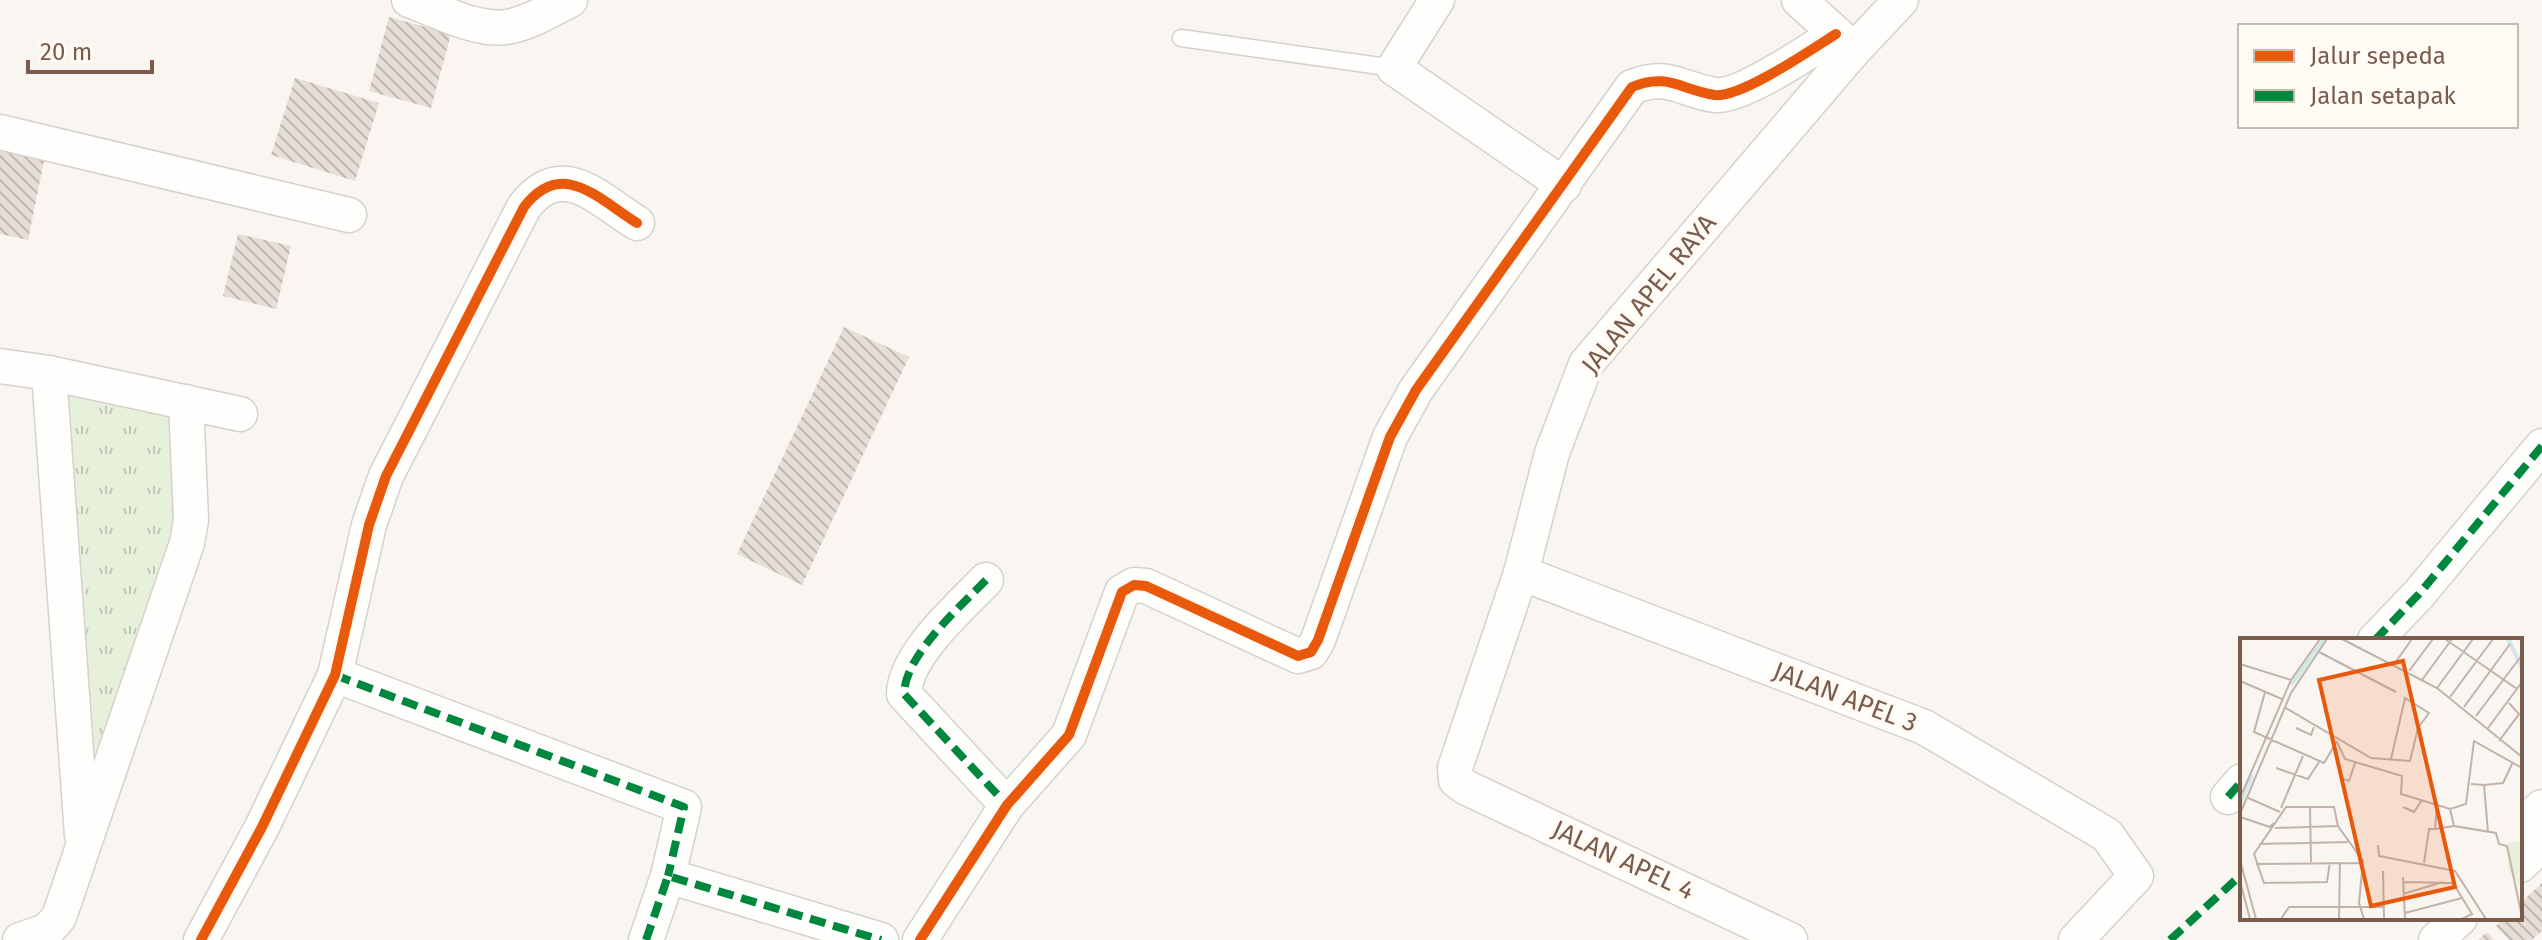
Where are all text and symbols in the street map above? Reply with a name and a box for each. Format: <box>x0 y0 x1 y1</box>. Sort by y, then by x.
scale bar <box>28 24 152 74</box>
legend <box>2238 24 2518 128</box>
text: 20 m <box>40 38 92 66</box>
text: Jalur sepeda <box>2310 42 2446 70</box>
text: Jalan setapak <box>2310 82 2456 110</box>
street label: JALAN APEL RAYA <box>1575 208 1723 380</box>
inset map <box>2240 638 2522 920</box>
street label: JALAN APEL 3 <box>1768 655 1922 739</box>
street label: JALAN APEL 4 <box>1547 814 1699 906</box>

